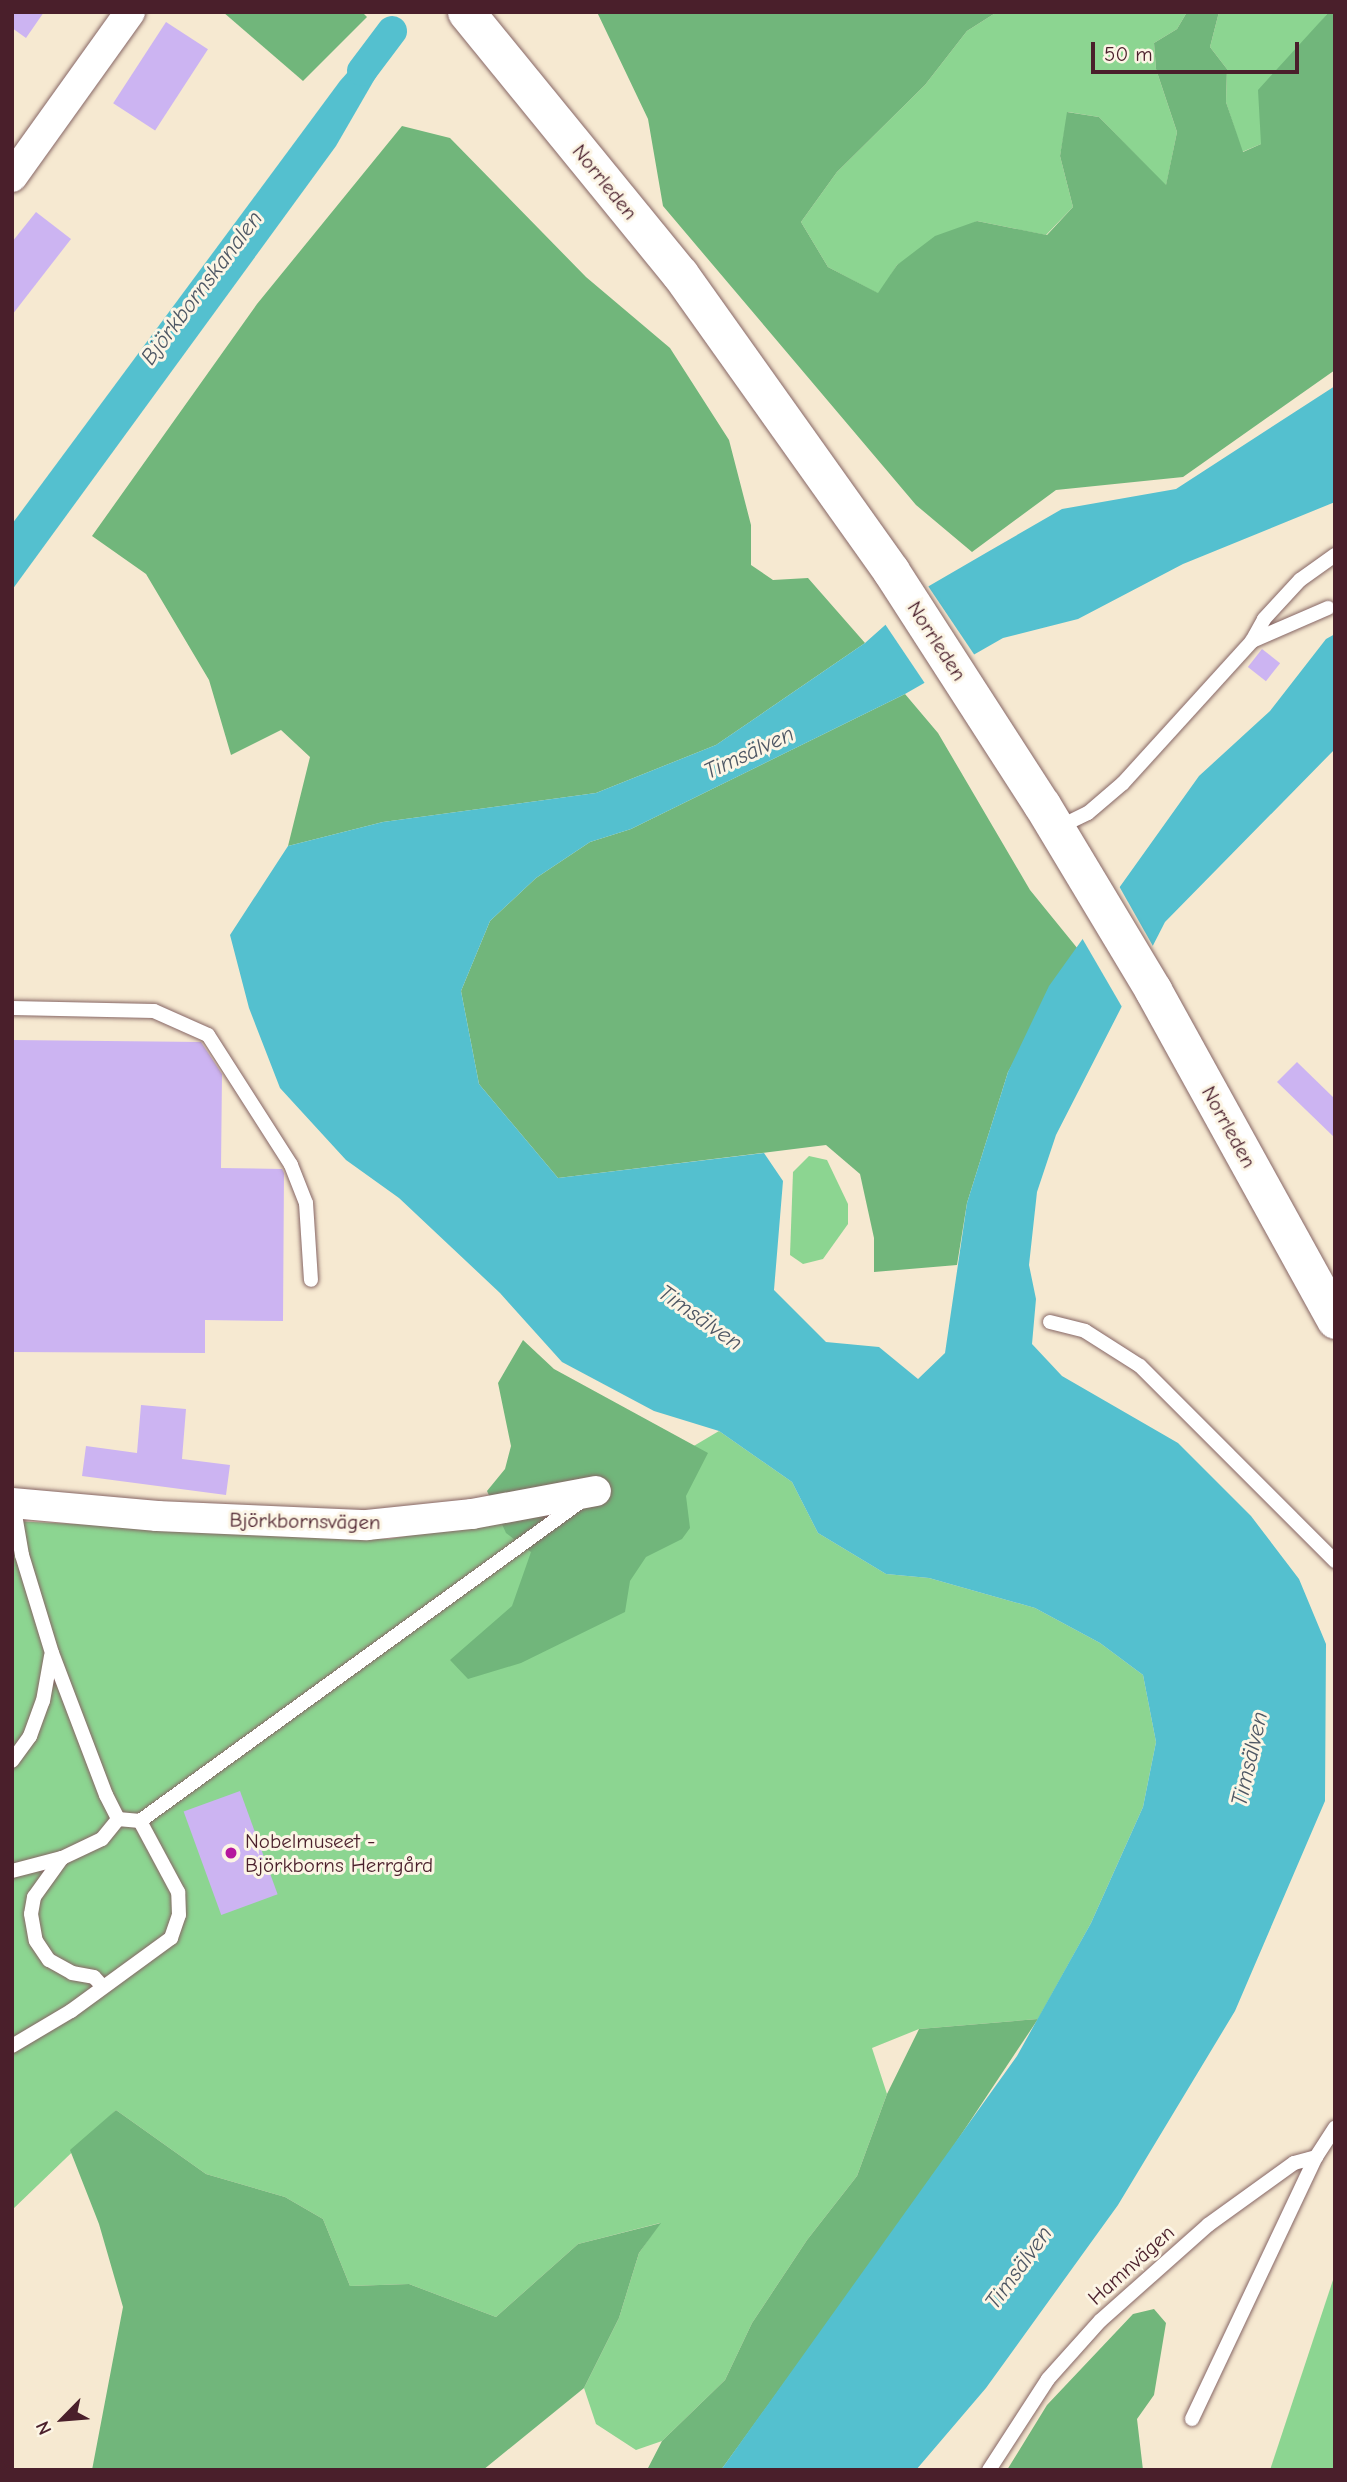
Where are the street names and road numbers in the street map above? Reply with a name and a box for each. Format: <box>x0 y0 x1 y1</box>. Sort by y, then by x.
street label: Norrleden <box>567 139 643 225</box>
street label: Norrleden <box>902 596 972 686</box>
street label: Norrleden <box>1196 1082 1262 1172</box>
street label: Björkbornsvägen <box>229 1507 381 1535</box>
street label: Hamnvägen <box>1083 2220 1179 2310</box>

